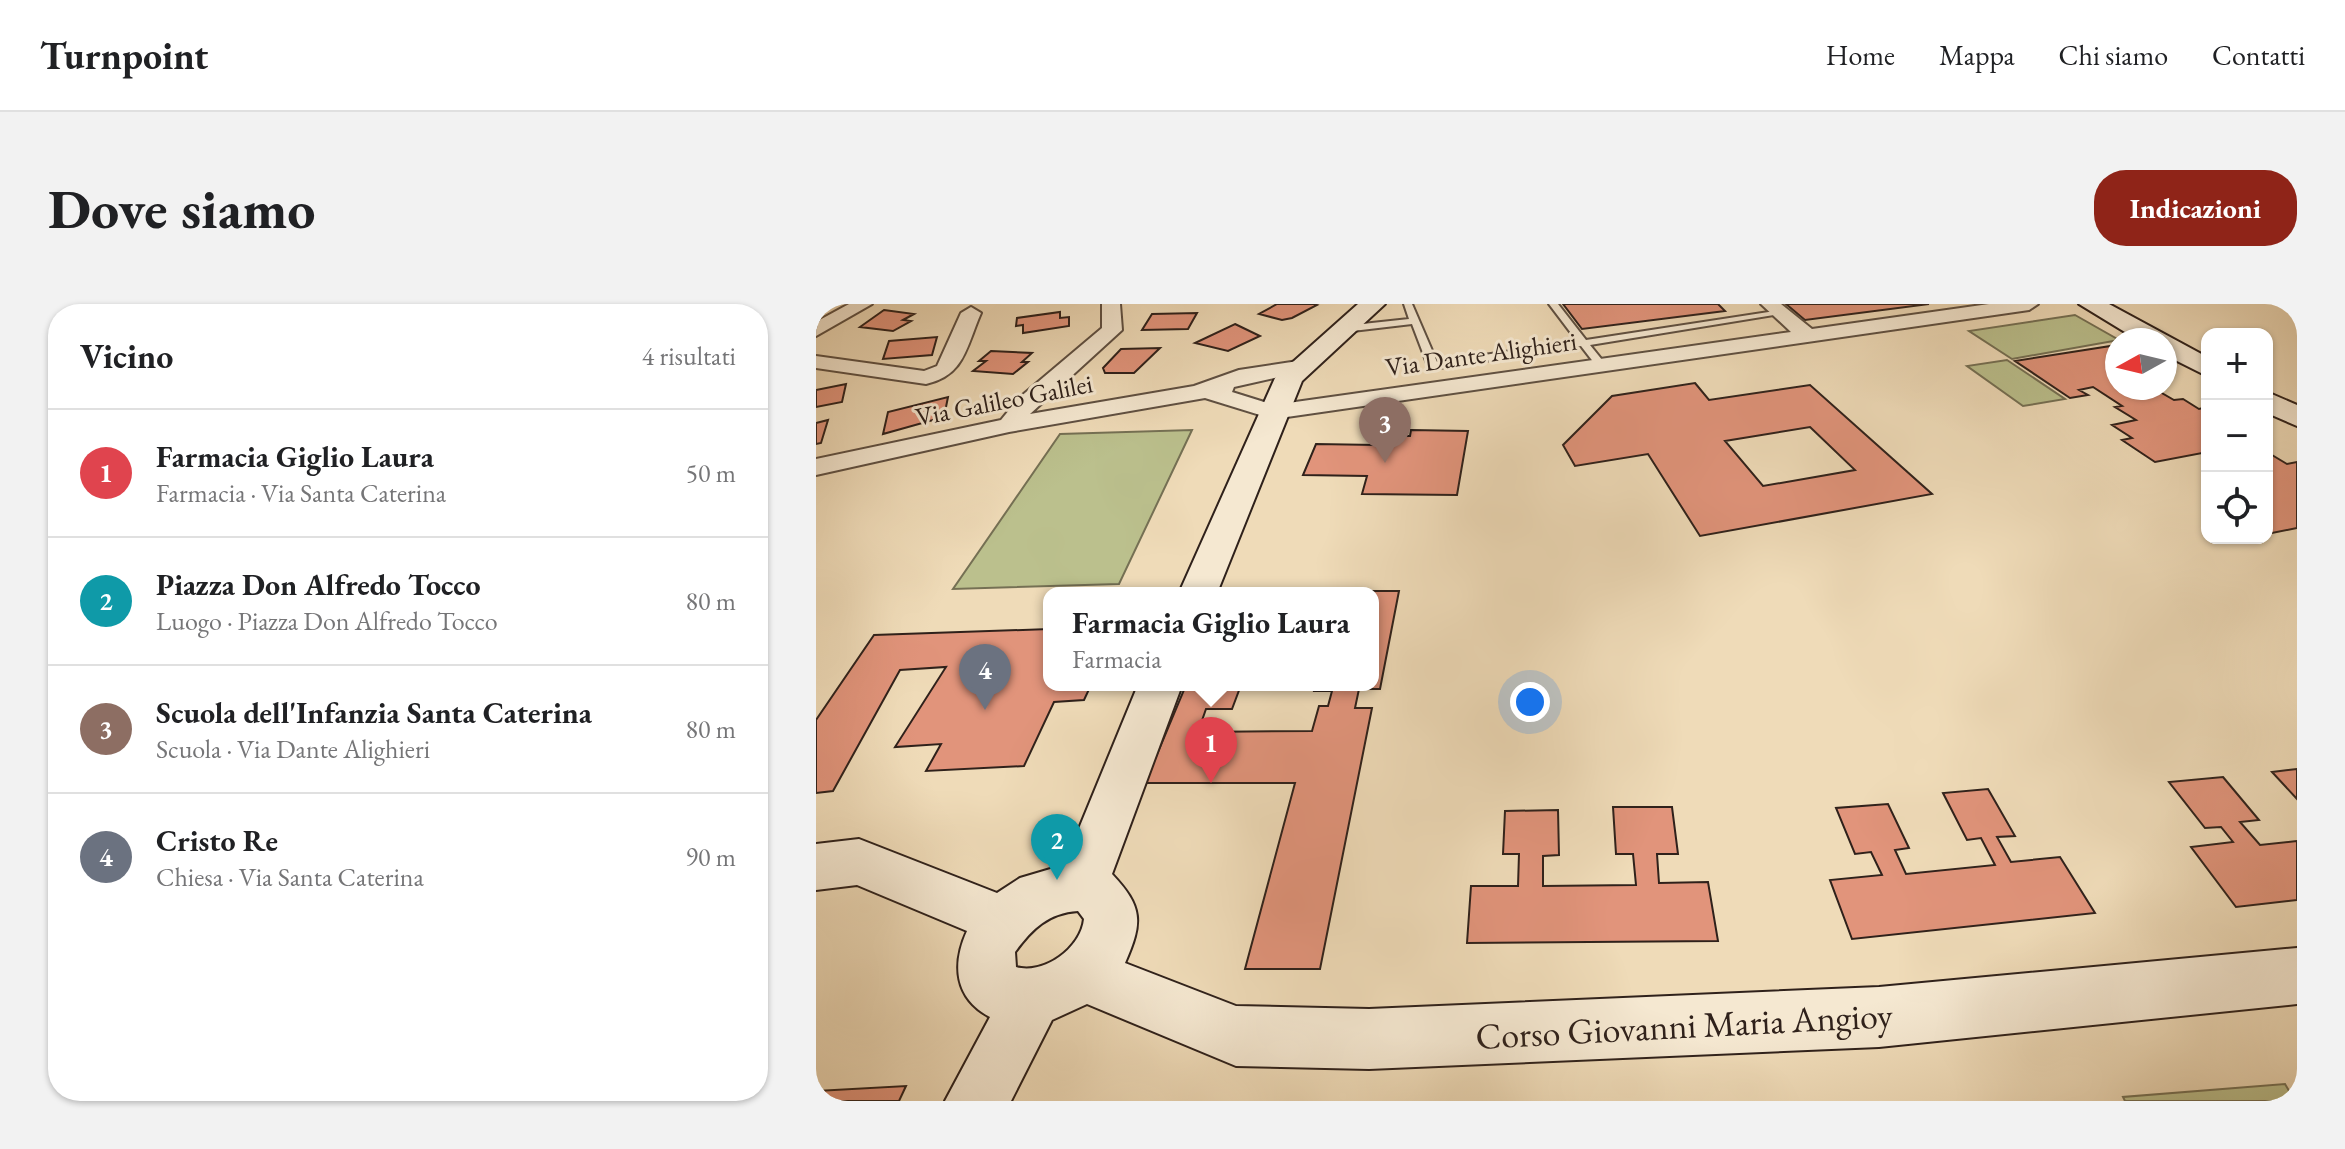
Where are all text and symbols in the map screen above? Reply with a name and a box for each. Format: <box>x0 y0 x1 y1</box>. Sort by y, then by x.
text: Turnpoint <box>40 31 208 80</box>
text: Home <box>1826 37 1895 73</box>
text: Mappa <box>1939 37 2015 73</box>
text: Chi siamo <box>2059 37 2168 73</box>
text: Contatti <box>2212 37 2305 73</box>
button: Indicazioni <box>2094 170 2297 246</box>
text: Dove siamo <box>48 172 316 245</box>
street label: Via Dante Alighieri <box>1383 324 1579 384</box>
north arrow <box>2105 328 2177 400</box>
map controls <box>2201 328 2273 544</box>
button: + <box>2201 328 2273 400</box>
text: Vicino <box>80 334 173 378</box>
text: 4 risultati <box>642 339 736 373</box>
street label: Via Galileo Galilei <box>913 366 1095 434</box>
pin: 3 <box>1359 397 1411 463</box>
button: − <box>2201 400 2273 472</box>
text: Farmacia Giglio Laura <box>156 437 434 476</box>
text: 1 <box>99 456 113 490</box>
text: 50 m <box>686 456 736 490</box>
button: locate <box>2201 472 2273 544</box>
text: Farmacia · Via Santa Caterina <box>156 476 446 510</box>
text: Piazza Don Alfredo Tocco <box>156 565 481 604</box>
text: 2 <box>99 584 113 618</box>
text: 80 m <box>686 584 736 618</box>
popup <box>1043 587 1379 691</box>
text: Farmacia Giglio Laura <box>1072 603 1350 642</box>
text: Luogo · Piazza Don Alfredo Tocco <box>156 604 498 638</box>
text: Farmacia <box>1072 642 1162 676</box>
pin: 4 <box>959 644 1011 710</box>
your location <box>1510 682 1550 722</box>
text: Scuola dell'Infanzia Santa Caterina <box>156 693 592 732</box>
text: 3 <box>99 712 113 746</box>
text: 80 m <box>686 712 736 746</box>
pin: 1 <box>1185 717 1237 783</box>
text: Scuola · Via Dante Alighieri <box>156 732 430 766</box>
pin: 2 <box>1031 814 1083 880</box>
text: Cristo Re <box>156 821 278 860</box>
text: 4 <box>99 840 113 874</box>
text: 90 m <box>686 840 736 874</box>
text: Chiesa · Via Santa Caterina <box>156 860 424 894</box>
street label: Corso Giovanni Maria Angioy <box>1474 991 1894 1060</box>

